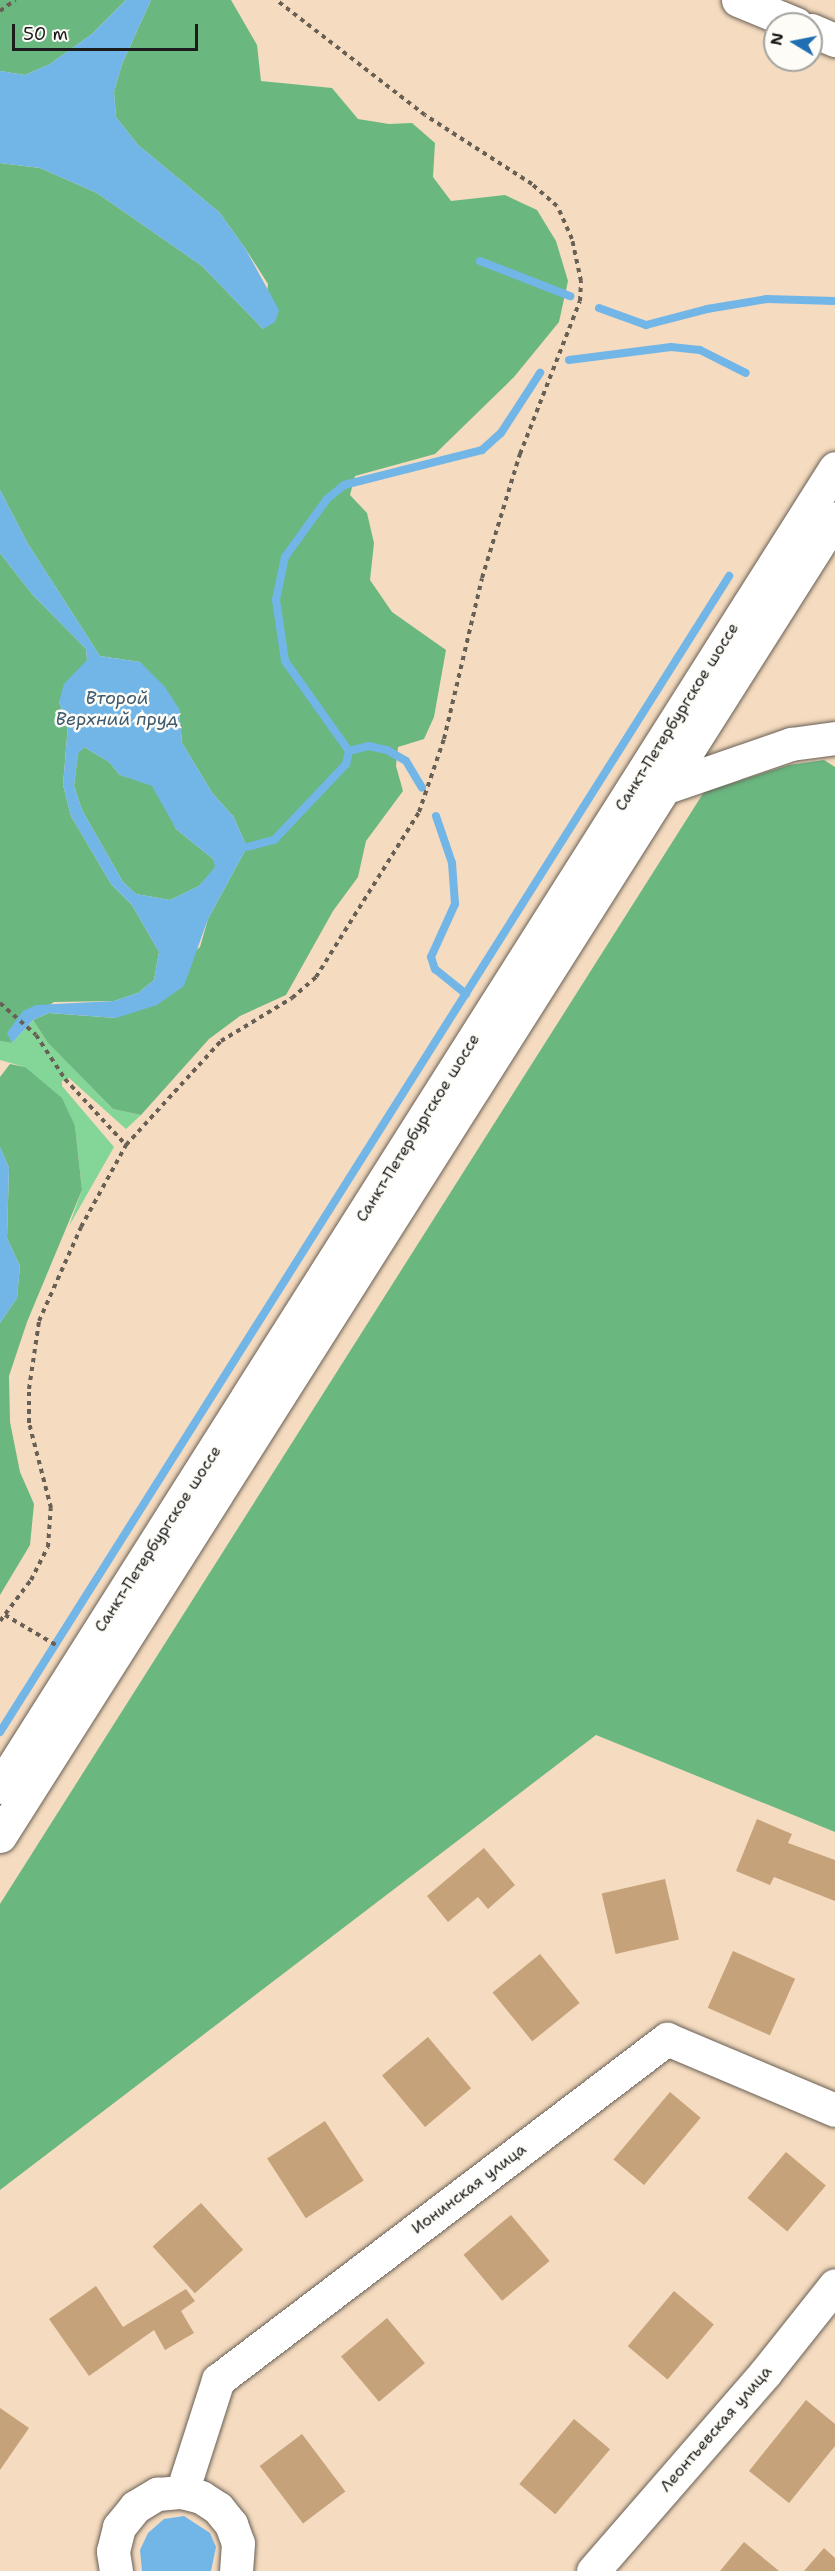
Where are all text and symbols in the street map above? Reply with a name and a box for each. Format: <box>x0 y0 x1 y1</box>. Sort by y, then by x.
scale bar <box>15 12 201 50</box>
north arrow <box>763 12 823 72</box>
text: 50 m <box>23 22 68 46</box>
text: N <box>765 31 788 47</box>
street label: Санкт-Петербургское шоссе <box>611 619 743 815</box>
water label: Второй Верхний пруд <box>55 688 179 730</box>
street label: Санкт-Петербургское шоссе <box>352 1030 484 1226</box>
street label: Санкт-Петербургское шоссе <box>91 1442 225 1636</box>
street label: Ионинская улица <box>408 2140 530 2238</box>
street label: Леонтьевская улица <box>656 2362 776 2496</box>

